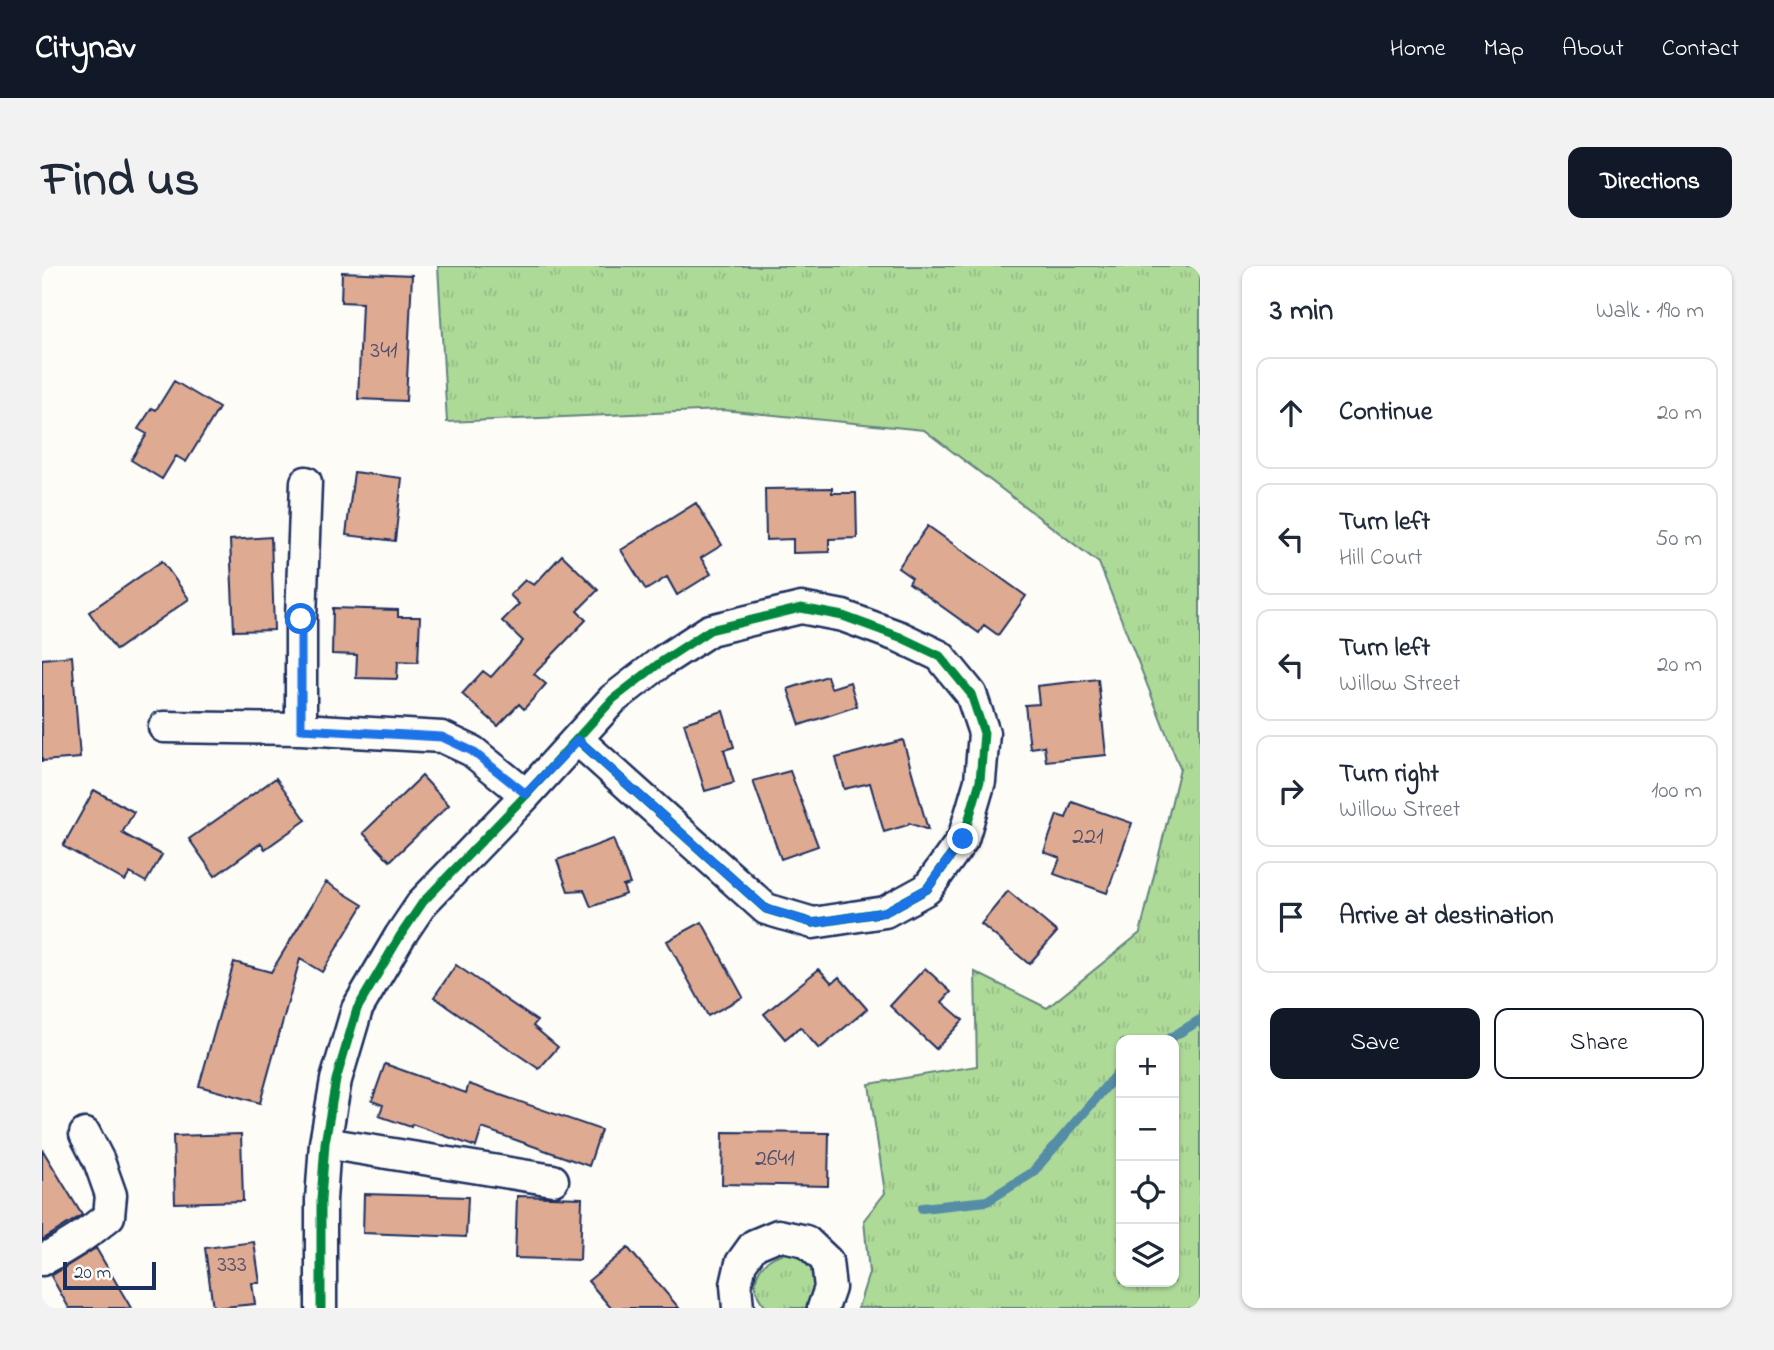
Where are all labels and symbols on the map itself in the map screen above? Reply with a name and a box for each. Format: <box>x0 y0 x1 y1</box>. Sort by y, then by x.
house number: 341 <box>370 334 398 369</box>
route start <box>285 603 316 634</box>
house number: 221 <box>1072 820 1104 855</box>
route end <box>947 823 978 854</box>
house number: 2641 <box>755 1142 795 1177</box>
house number: 333 <box>217 1248 247 1283</box>
scale bar <box>63 1259 156 1291</box>

